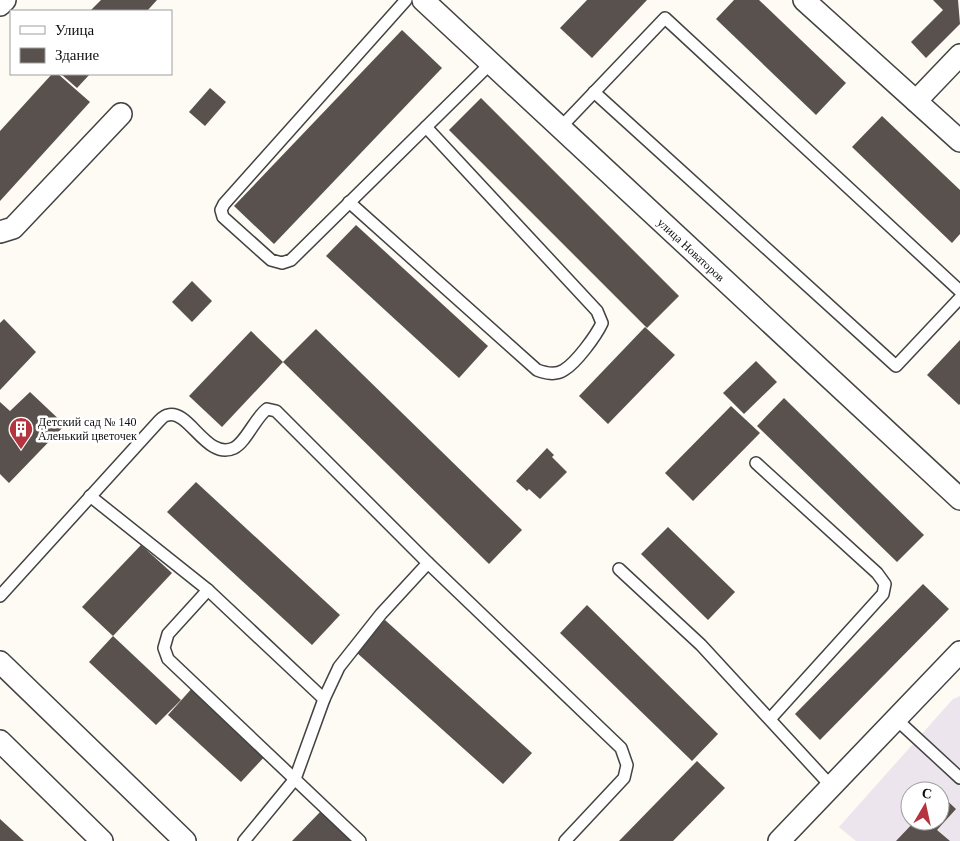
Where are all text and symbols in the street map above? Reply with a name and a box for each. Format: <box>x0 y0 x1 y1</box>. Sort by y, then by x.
legend <box>10 10 172 75</box>
text: Улица <box>55 22 94 38</box>
text: Здание <box>55 47 99 63</box>
street label: улица Новаторов <box>655 215 728 285</box>
place label: Детский сад № 140 Аленький цветочек <box>38 415 137 443</box>
building icon: Детский сад № 140 Аленький цветочек <box>8 416 34 450</box>
north arrow <box>900 781 950 831</box>
text: С <box>921 785 933 802</box>

